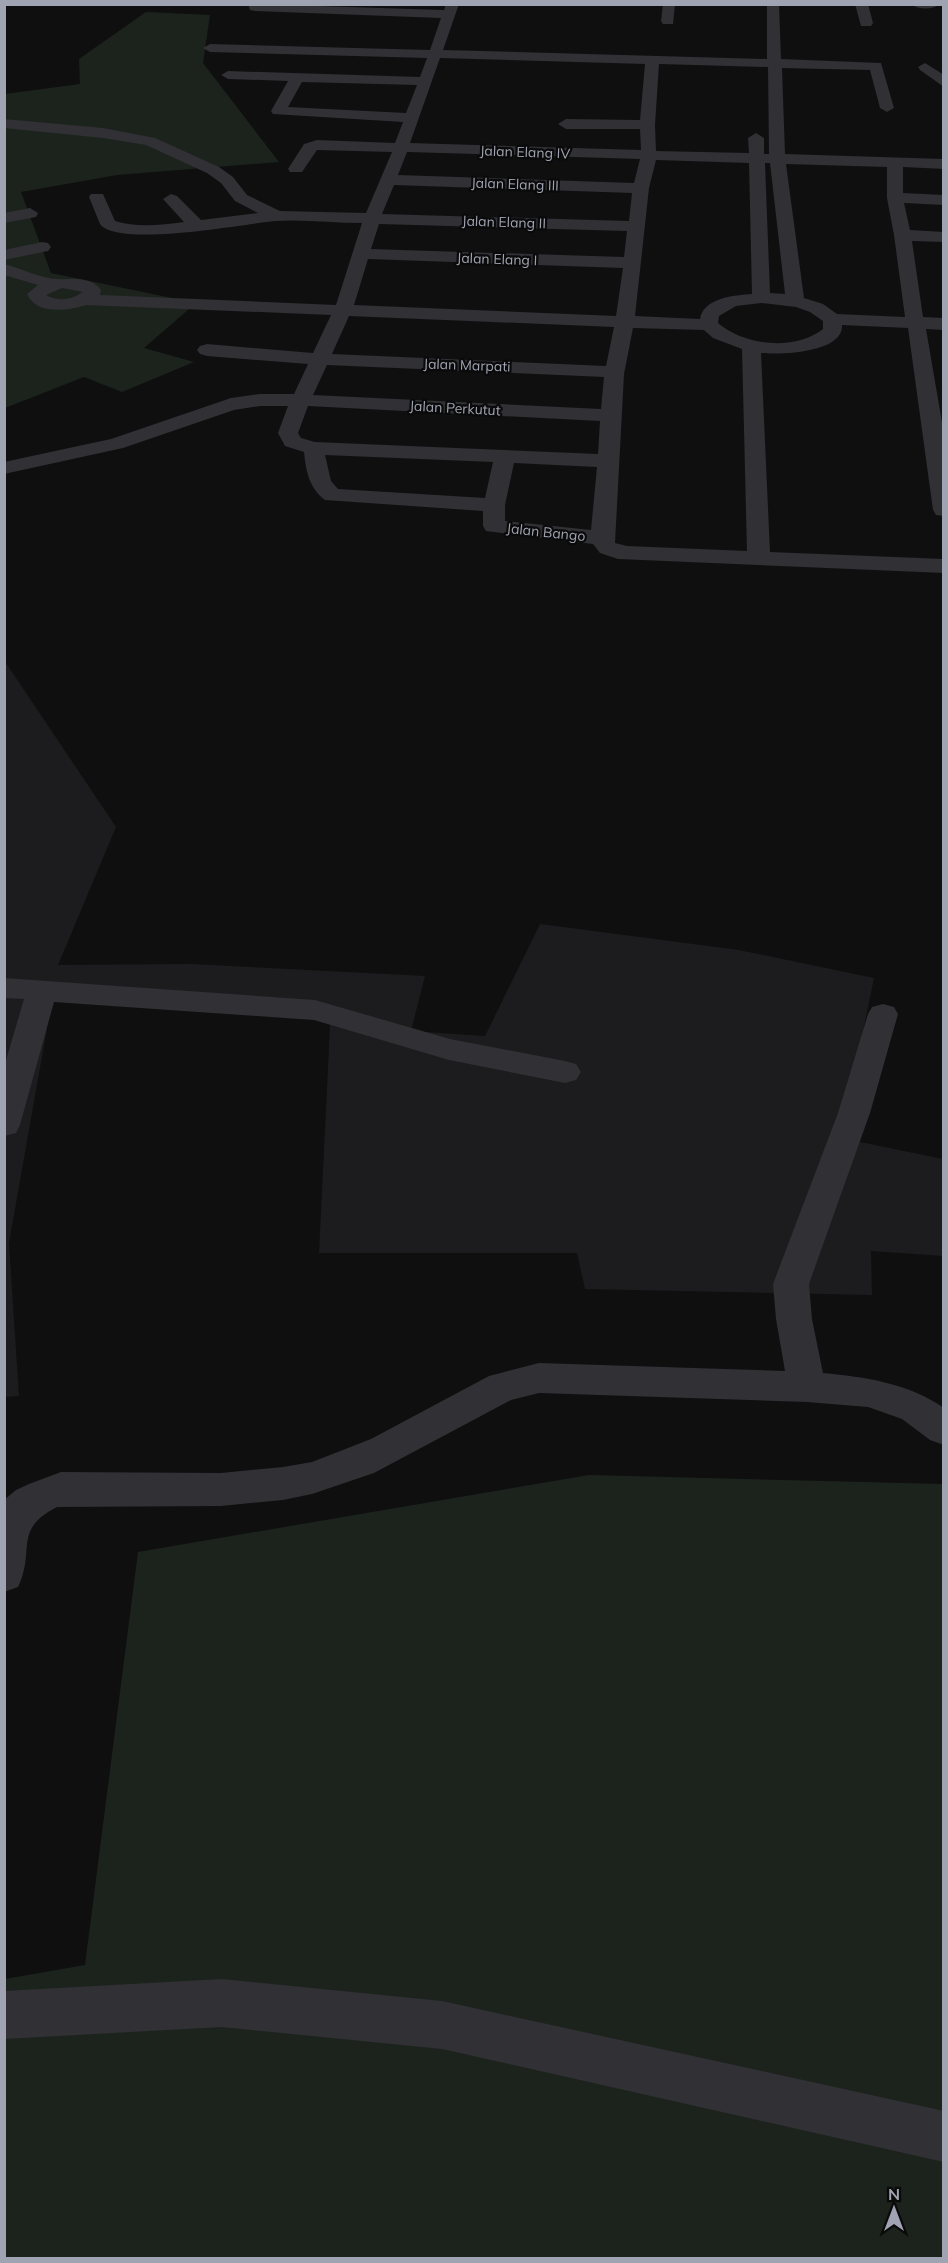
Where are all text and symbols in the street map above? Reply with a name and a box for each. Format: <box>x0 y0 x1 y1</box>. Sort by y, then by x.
street label: Jalan Elang IV <box>480 141 571 163</box>
street label: Jalan Elang III <box>471 173 559 195</box>
street label: Jalan Elang II <box>462 212 546 232</box>
street label: Jalan Elang I <box>456 249 538 269</box>
street label: Jalan Marpati <box>423 354 511 376</box>
street label: Jalan Perkutut <box>409 397 501 419</box>
street label: Jalan Bango <box>506 519 586 545</box>
north arrow <box>864 2179 924 2239</box>
text: N <box>888 2184 900 2204</box>

